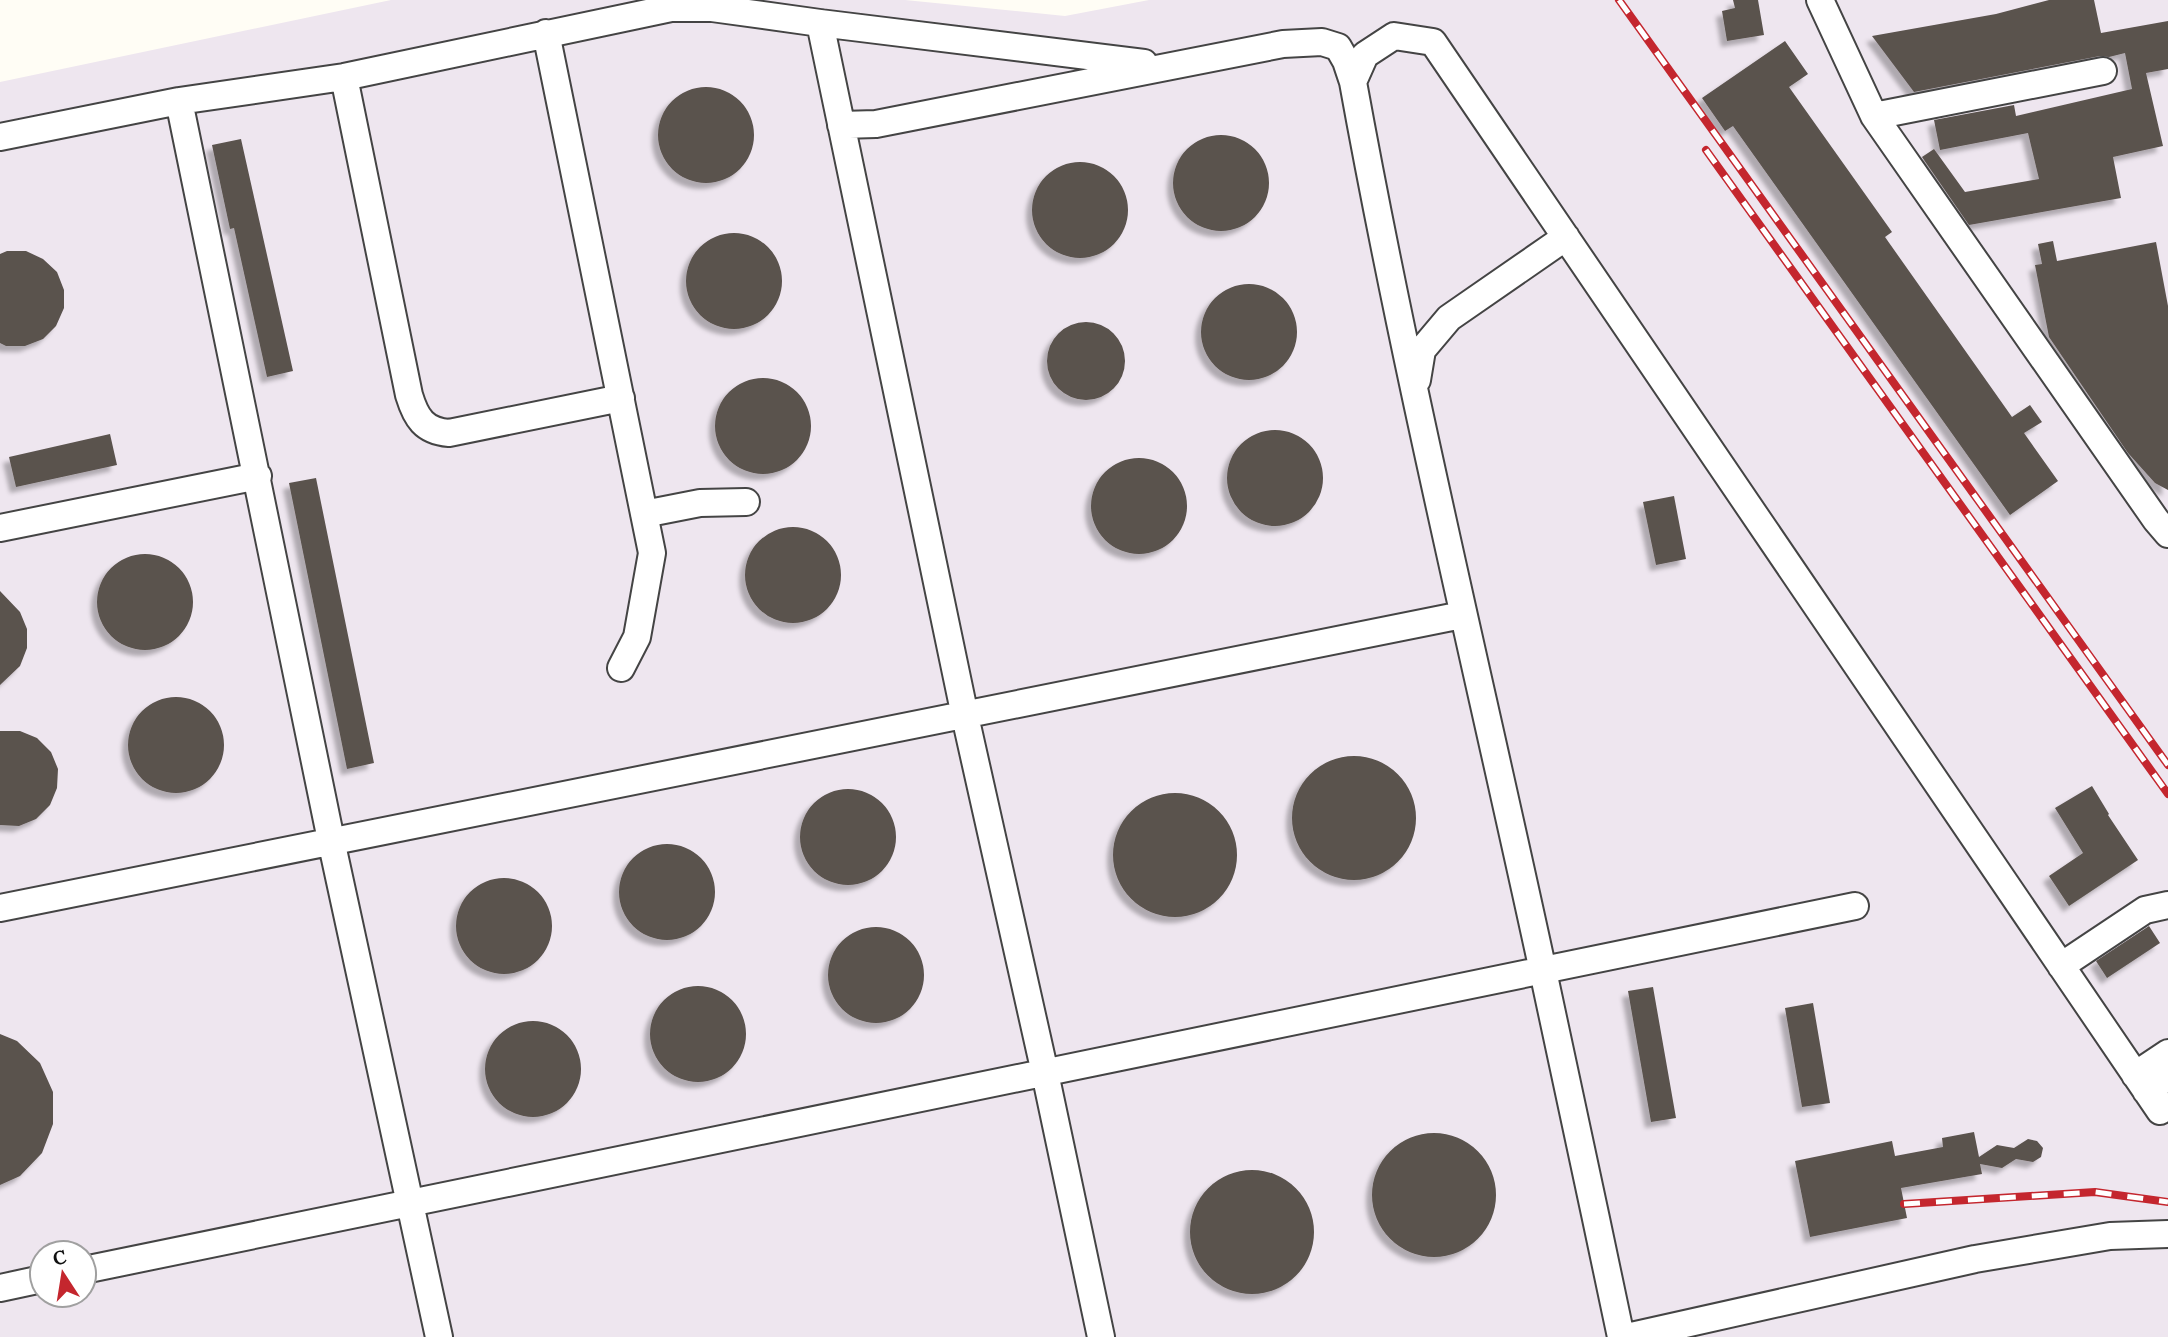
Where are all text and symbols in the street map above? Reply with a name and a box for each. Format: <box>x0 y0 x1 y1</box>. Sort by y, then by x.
north arrow <box>28 1239 98 1309</box>
text: С <box>51 1244 68 1270</box>

